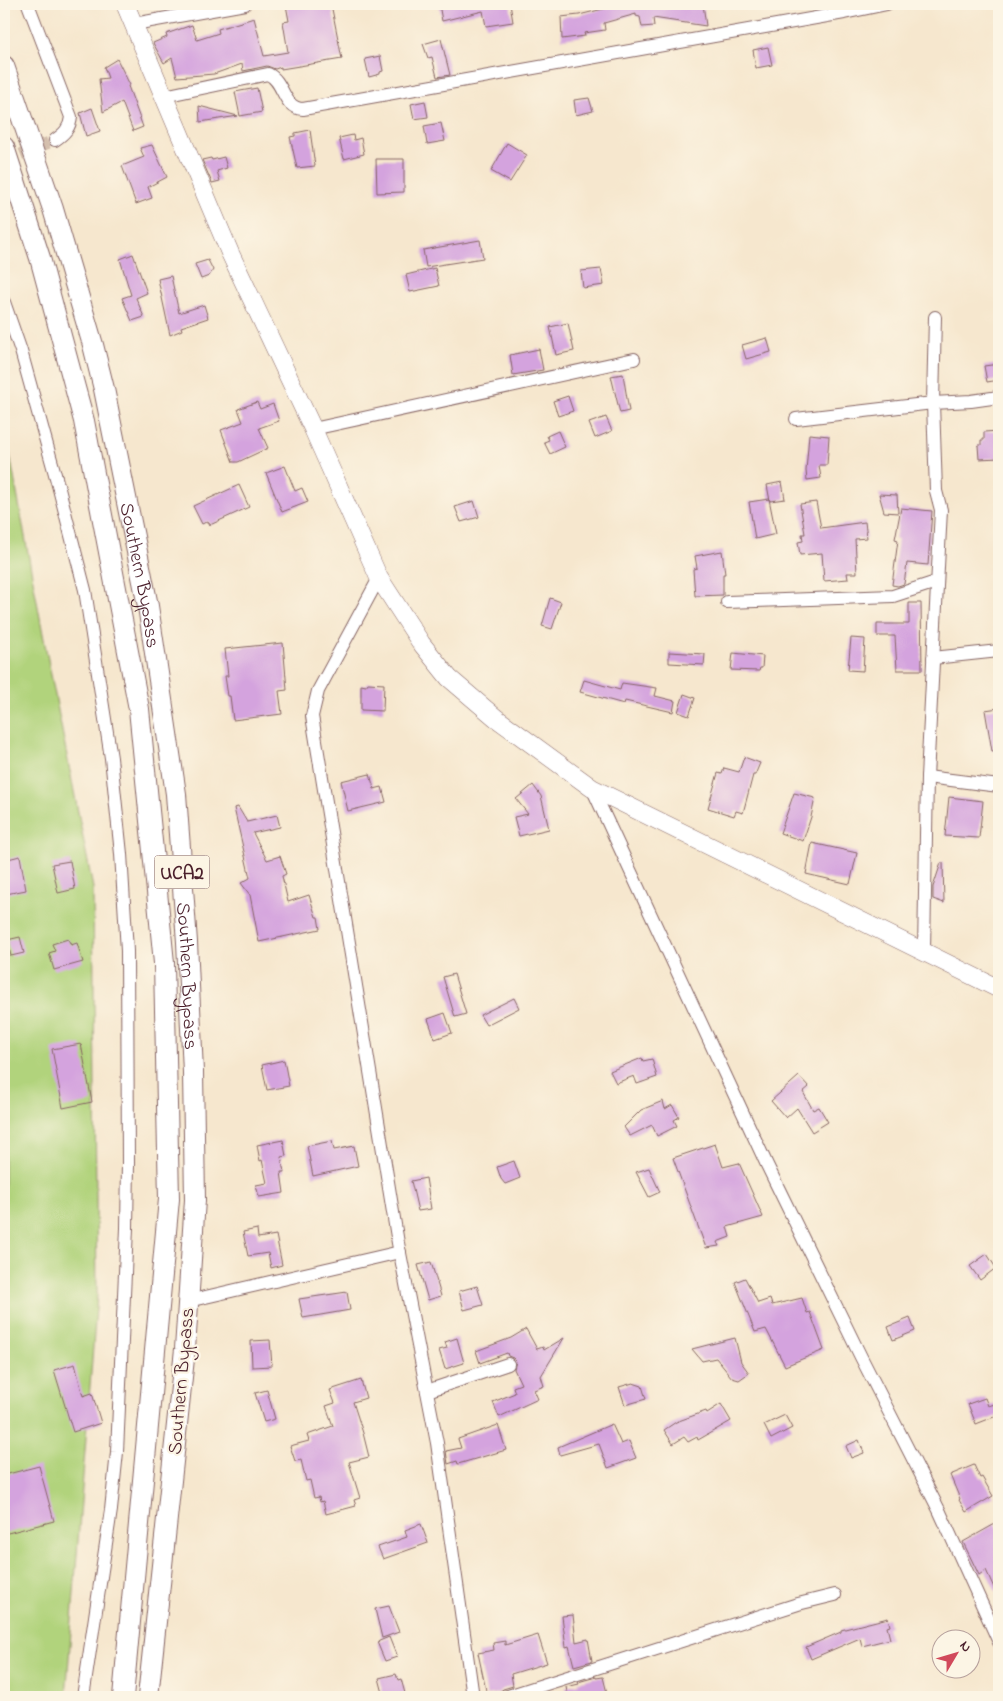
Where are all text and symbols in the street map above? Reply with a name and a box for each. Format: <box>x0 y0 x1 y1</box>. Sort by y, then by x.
street label: Southern Bypass <box>110 500 166 650</box>
road number: UCA2 <box>154 856 210 889</box>
street label: Southern Bypass <box>167 901 204 1050</box>
street label: Southern Bypass <box>162 1306 203 1456</box>
north arrow <box>930 1628 980 1678</box>
text: N <box>954 1637 976 1657</box>

